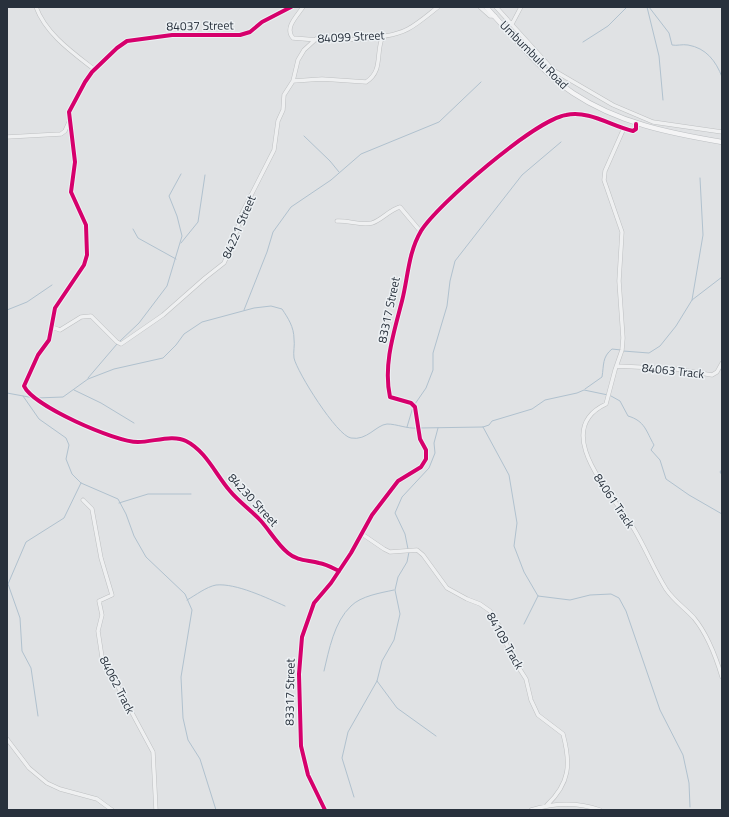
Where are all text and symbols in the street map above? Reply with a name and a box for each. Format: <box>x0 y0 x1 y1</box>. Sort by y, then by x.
street label: 84037 Street <box>166 15 235 36</box>
street label: Umbumbulu Road <box>495 16 573 94</box>
street label: 84099 Street <box>317 25 386 48</box>
street label: 84221 Street <box>217 191 261 261</box>
street label: 83317 Street <box>372 274 405 345</box>
street label: 84063 Track <box>641 358 705 383</box>
street label: 84230 Street <box>224 469 284 531</box>
street label: 84061 Track <box>589 469 640 532</box>
street label: 84109 Track <box>482 609 529 673</box>
street label: 84062 Track <box>95 653 140 717</box>
street label: 83317 Street <box>279 657 300 726</box>

